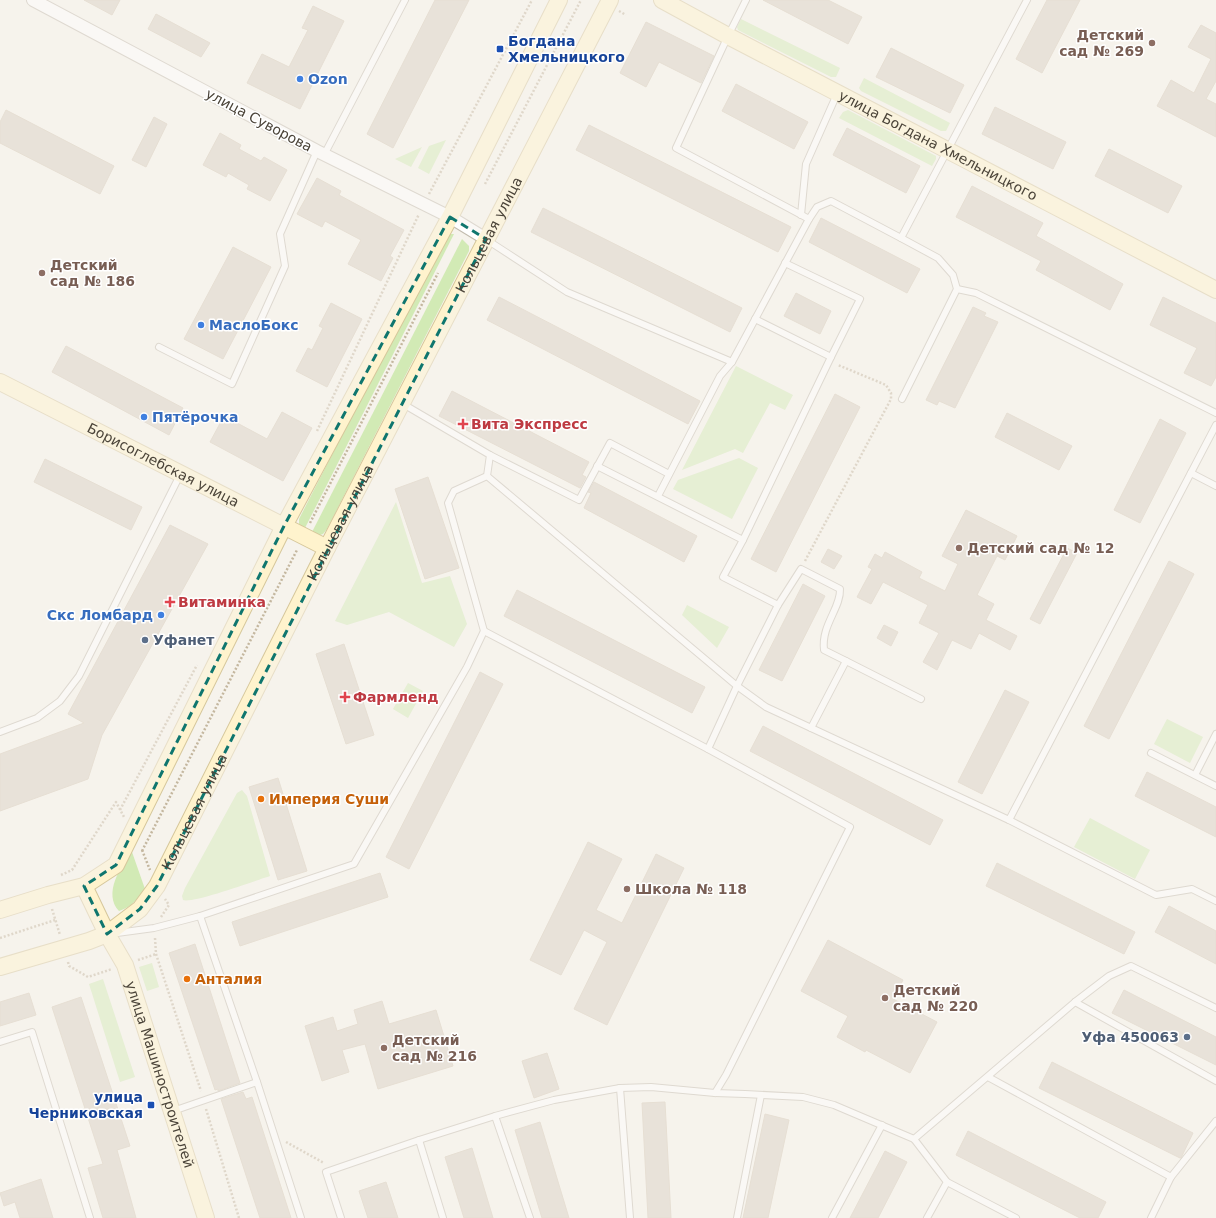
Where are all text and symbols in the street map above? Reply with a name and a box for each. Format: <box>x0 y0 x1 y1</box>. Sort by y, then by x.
place label: Детский сад № 269 <box>1059 27 1144 59</box>
place label: Богдана Хмельницкого <box>508 33 625 65</box>
marker: Детский сад № 269 <box>1147 38 1157 48</box>
marker: Богдана Хмельницкого <box>495 44 505 54</box>
place label: Ozon <box>308 71 348 87</box>
marker: Ozon <box>295 74 305 84</box>
street label: улица Суворова <box>203 85 315 155</box>
street label: улица Богдана Хмельницкого <box>836 87 1040 204</box>
street label: Кольцевая улица <box>452 174 525 295</box>
place label: Детский сад № 186 <box>50 257 135 289</box>
marker: Детский сад № 186 <box>37 268 47 278</box>
place label: МаслоБокс <box>209 317 299 333</box>
marker: МаслоБокс <box>196 320 206 330</box>
place label: Пятёрочка <box>152 409 239 425</box>
marker: Пятёрочка <box>139 412 149 422</box>
place label: Вита Экспресс <box>471 416 588 432</box>
marker: Вита Экспресс <box>458 419 468 429</box>
street label: Борисоглебская улица <box>85 420 242 510</box>
street label: Кольцевая улица <box>304 462 377 583</box>
place label: Детский сад № 12 <box>967 540 1115 556</box>
marker: Детский сад № 12 <box>954 543 964 553</box>
place label: Витаминка <box>178 594 266 610</box>
marker: Витаминка <box>165 597 175 607</box>
place label: Скс Ломбард <box>47 607 153 623</box>
marker: Скс Ломбард <box>156 610 166 620</box>
place label: Уфанет <box>153 632 215 648</box>
marker: Уфанет <box>140 635 150 645</box>
place label: Фармленд <box>353 689 439 705</box>
marker: Фармленд <box>340 692 350 702</box>
street label: Кольцевая улица <box>158 751 230 873</box>
place label: Империя Суши <box>269 791 389 807</box>
marker: Империя Суши <box>256 794 266 804</box>
place label: Школа № 118 <box>635 881 747 897</box>
marker: Школа № 118 <box>622 884 632 894</box>
place label: Анталия <box>195 971 262 987</box>
marker: Анталия <box>182 974 192 984</box>
street label: улица Машиностроителей <box>123 979 197 1170</box>
place label: Детский сад № 220 <box>893 982 978 1014</box>
marker: Детский сад № 220 <box>880 993 890 1003</box>
place label: Уфа 450063 <box>1082 1029 1179 1045</box>
place label: Детский сад № 216 <box>392 1032 477 1064</box>
marker: Уфа 450063 <box>1182 1032 1192 1042</box>
marker: Детский сад № 216 <box>379 1043 389 1053</box>
place label: улица Черниковская <box>28 1089 143 1121</box>
marker: улица Черниковская <box>146 1100 156 1110</box>

